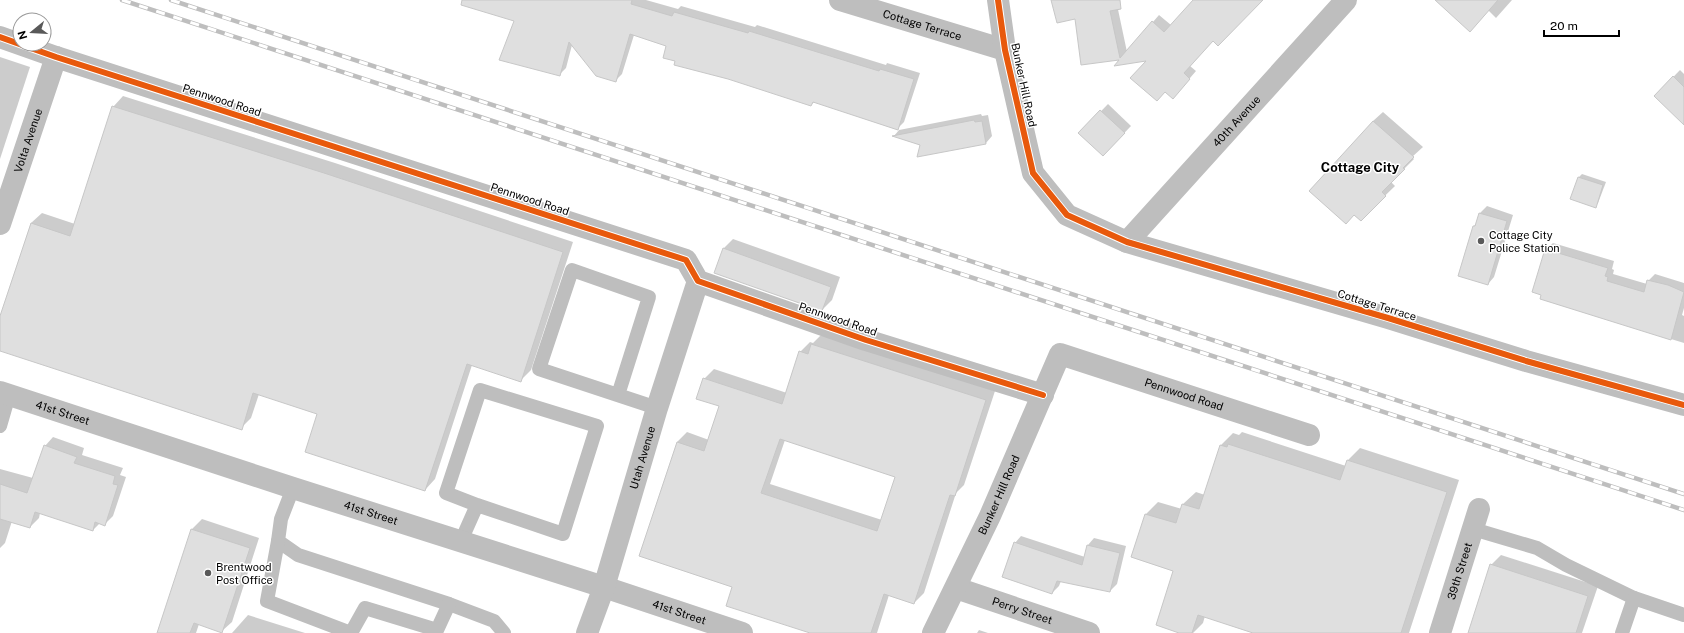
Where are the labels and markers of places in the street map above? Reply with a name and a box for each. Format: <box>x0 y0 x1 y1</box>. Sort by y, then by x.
place label: Cottage City Police Station <box>1489 229 1560 254</box>
marker: Cottage City Police Station <box>1476 236 1486 246</box>
place label: Brentwood Post Office <box>216 561 273 586</box>
marker: Brentwood Post Office <box>203 568 213 578</box>

